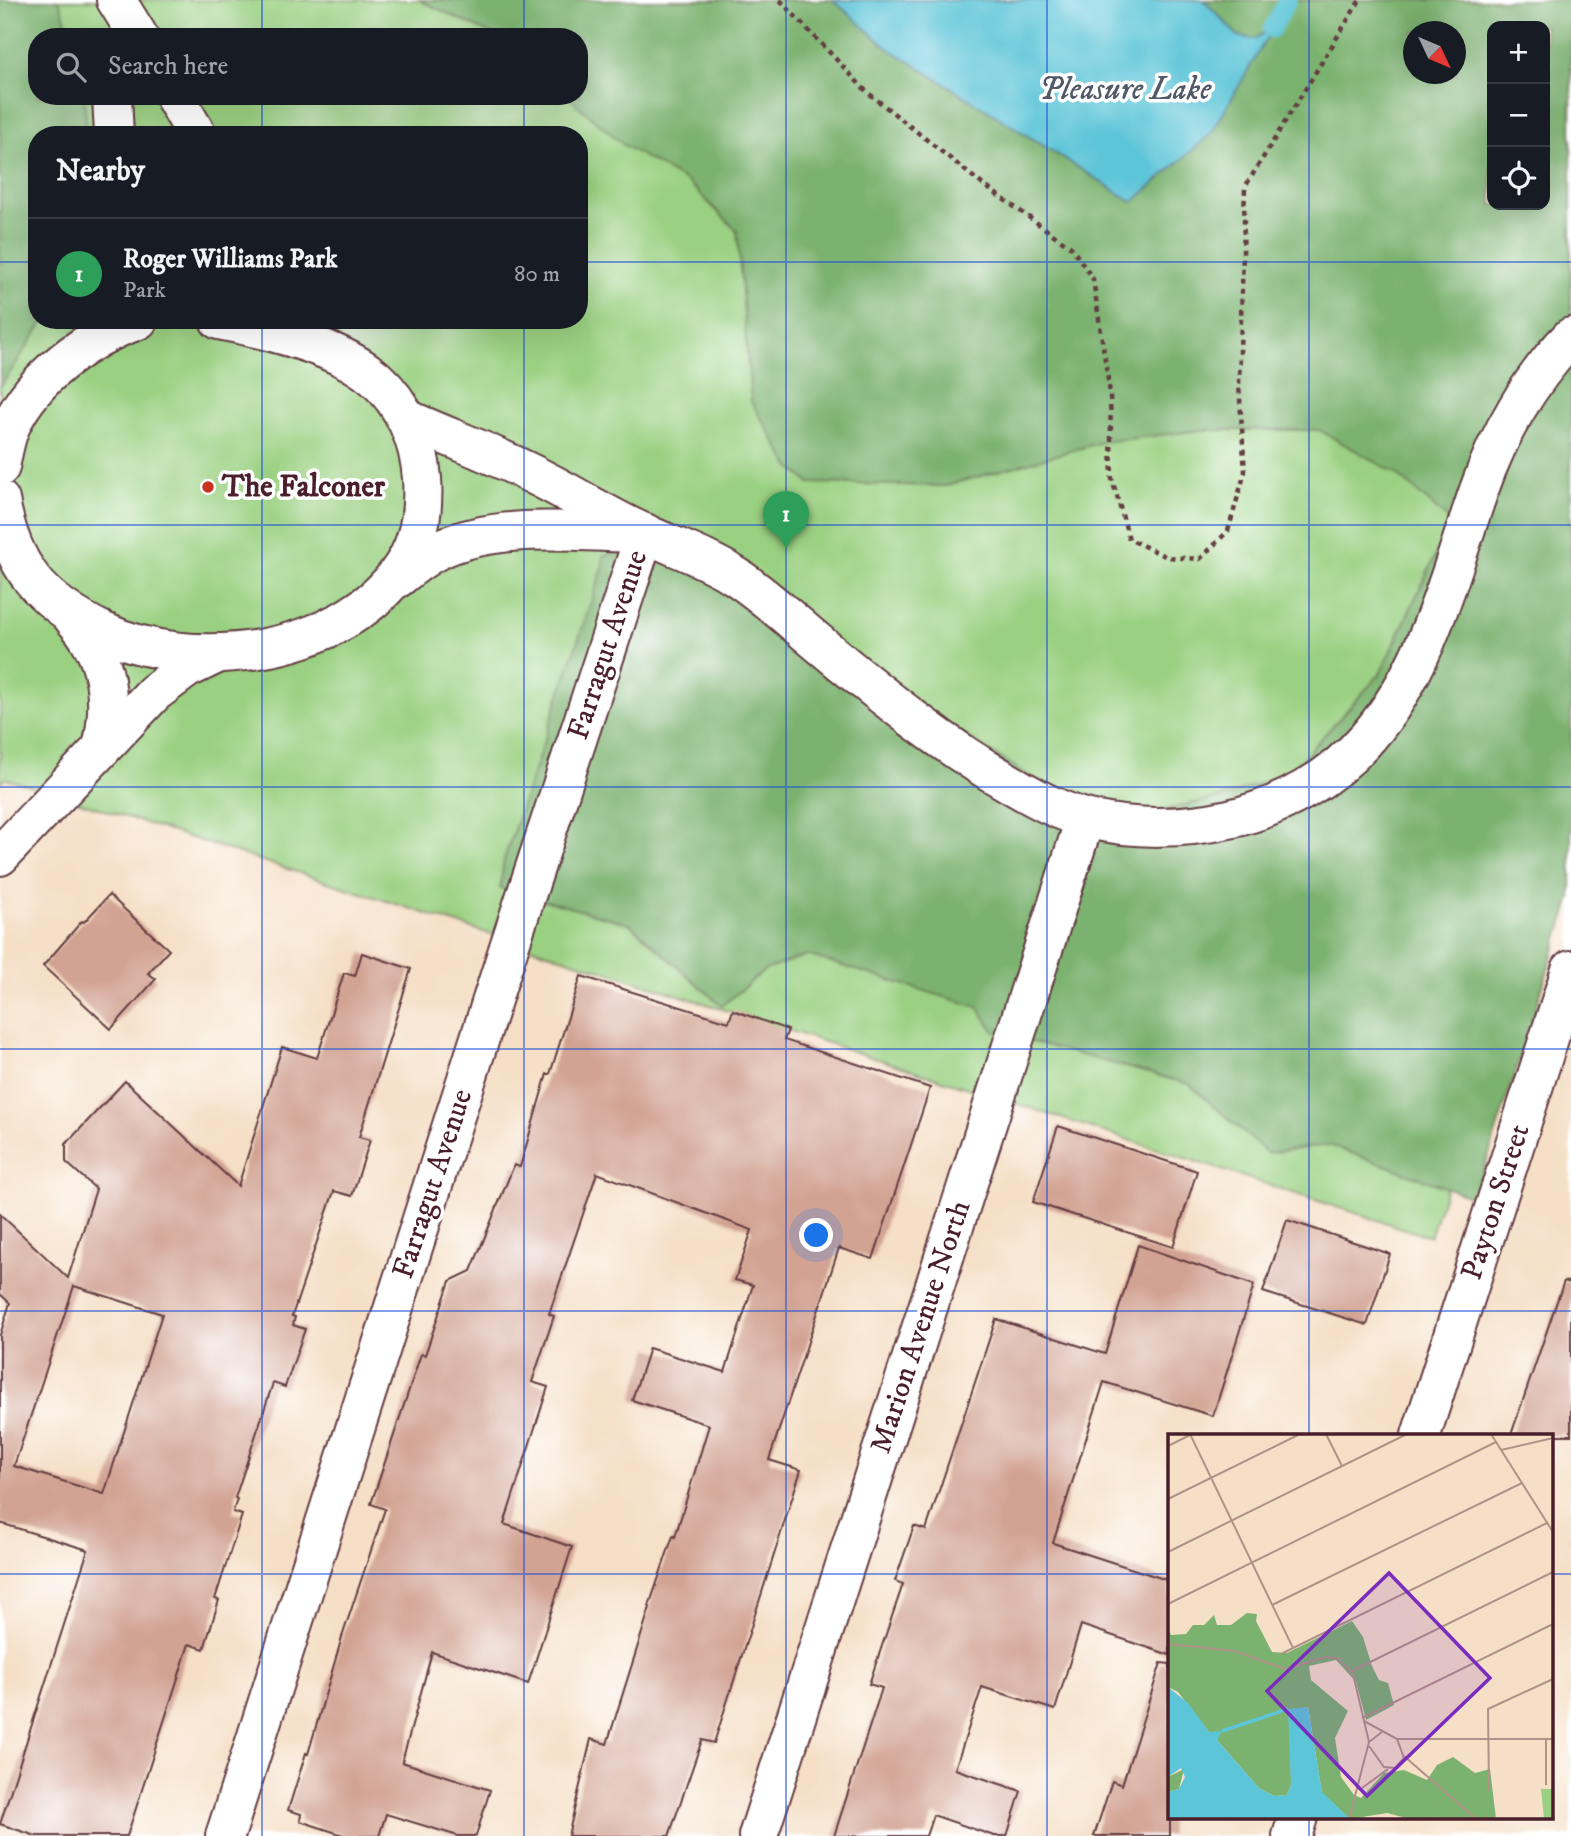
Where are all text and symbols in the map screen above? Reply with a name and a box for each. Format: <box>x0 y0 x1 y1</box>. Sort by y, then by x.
north arrow <box>1403 21 1466 84</box>
map controls <box>1487 21 1550 210</box>
button: + <box>1487 21 1550 84</box>
search box <box>28 28 588 105</box>
icon: search <box>52 48 90 86</box>
text: Search here <box>108 50 228 83</box>
water label: Pleasure Lake <box>1039 70 1212 110</box>
button: − <box>1487 84 1550 147</box>
button: locate <box>1487 147 1550 210</box>
text: Nearby <box>56 153 145 190</box>
text: Roger Williams Park <box>123 243 338 276</box>
text: 1 <box>75 260 83 289</box>
text: 80 m <box>514 260 560 289</box>
text: Park <box>123 276 166 305</box>
place label: The Falconer <box>221 469 386 506</box>
marker: The Falconer <box>200 479 216 495</box>
pin: 1 <box>763 491 809 549</box>
street label: Farragut Avenue <box>560 546 656 744</box>
street label: Farragut Avenue <box>385 1085 481 1283</box>
street label: Payton Street <box>1453 1119 1539 1285</box>
street label: Marion Avenue North <box>863 1196 979 1458</box>
your location <box>799 1218 833 1252</box>
inset map <box>1168 1434 1554 1818</box>

